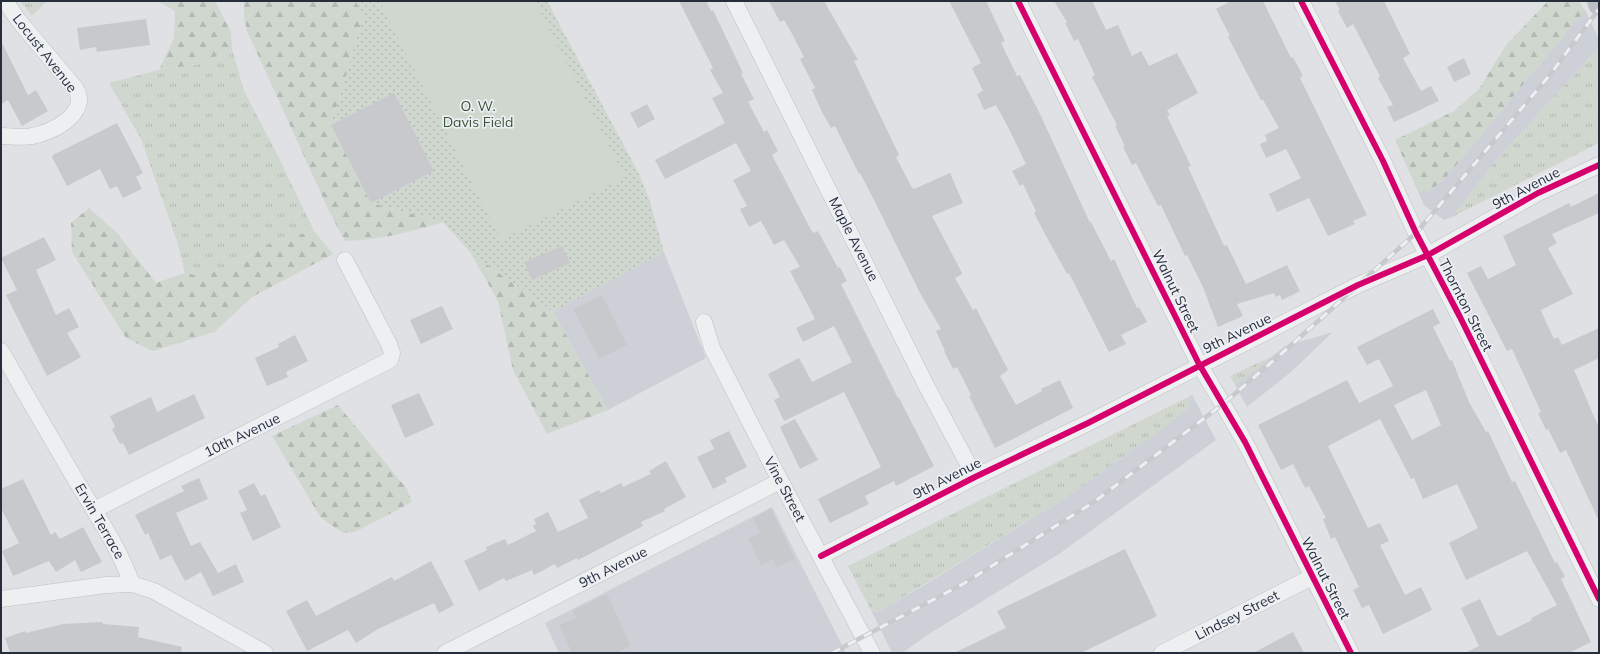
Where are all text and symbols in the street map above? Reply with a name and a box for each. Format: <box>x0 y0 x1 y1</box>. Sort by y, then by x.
street label: Locust Avenue <box>9 10 81 96</box>
park label: O. W. Davis Field <box>443 97 513 131</box>
street label: 9th Avenue <box>1489 163 1563 213</box>
street label: Maple Avenue <box>825 194 883 284</box>
street label: Walnut Street <box>1148 247 1204 335</box>
street label: Thornton Street <box>1435 256 1497 354</box>
street label: 9th Avenue <box>1200 309 1274 357</box>
street label: 10th Avenue <box>201 409 283 461</box>
street label: Vine Street <box>760 453 810 525</box>
street label: 9th Avenue <box>910 453 984 503</box>
street label: Ervin Terrace <box>71 480 129 562</box>
street label: Walnut Street <box>1298 534 1355 622</box>
street label: 9th Avenue <box>576 542 650 592</box>
street label: Lindsey Street <box>1192 586 1282 644</box>

